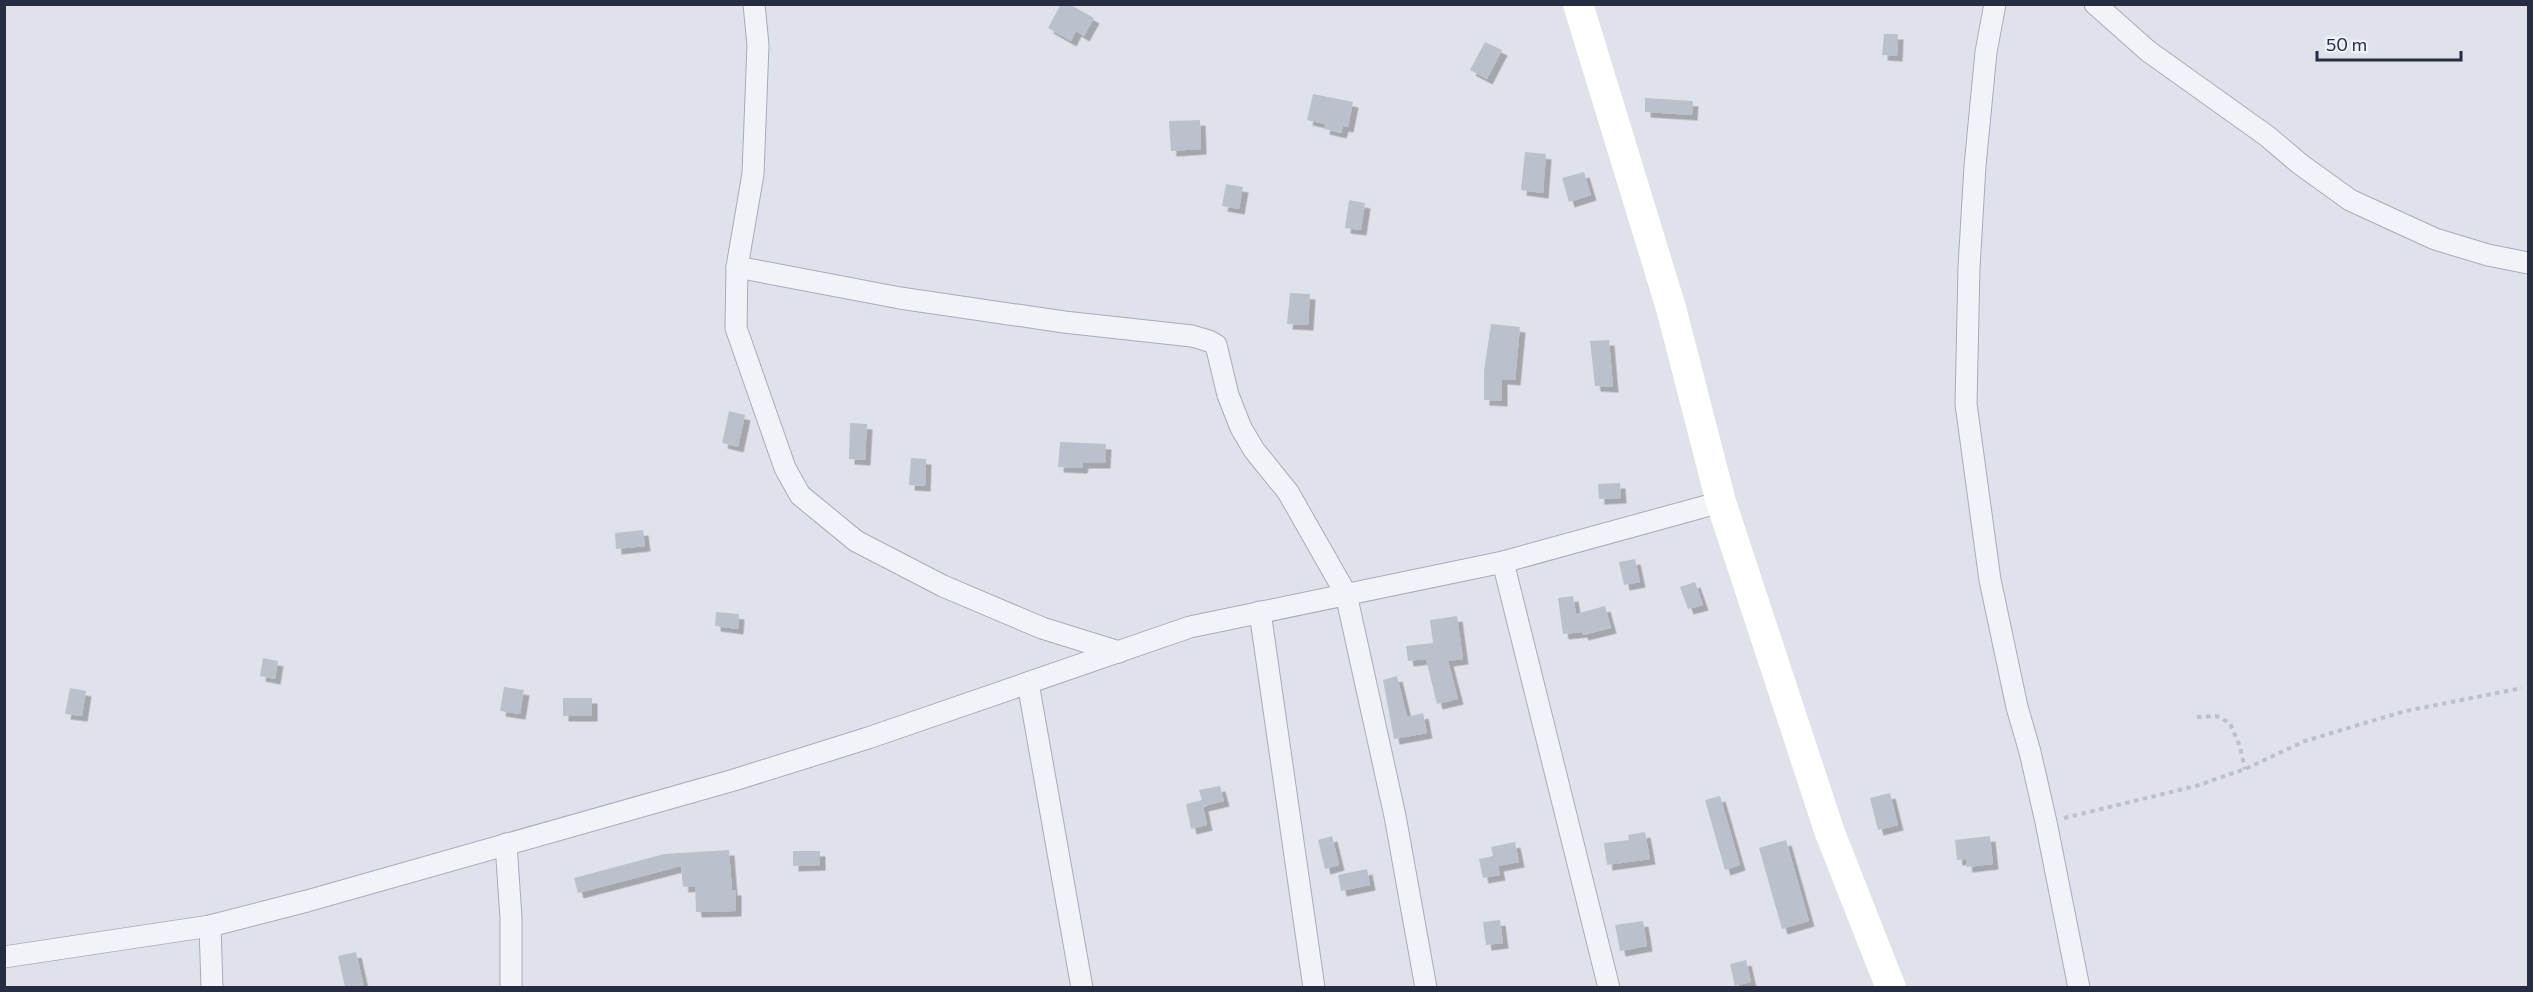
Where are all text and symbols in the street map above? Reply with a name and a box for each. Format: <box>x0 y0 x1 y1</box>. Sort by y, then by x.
scale bar <box>2317 24 2461 62</box>
text: 50 m <box>2326 33 2367 55</box>

